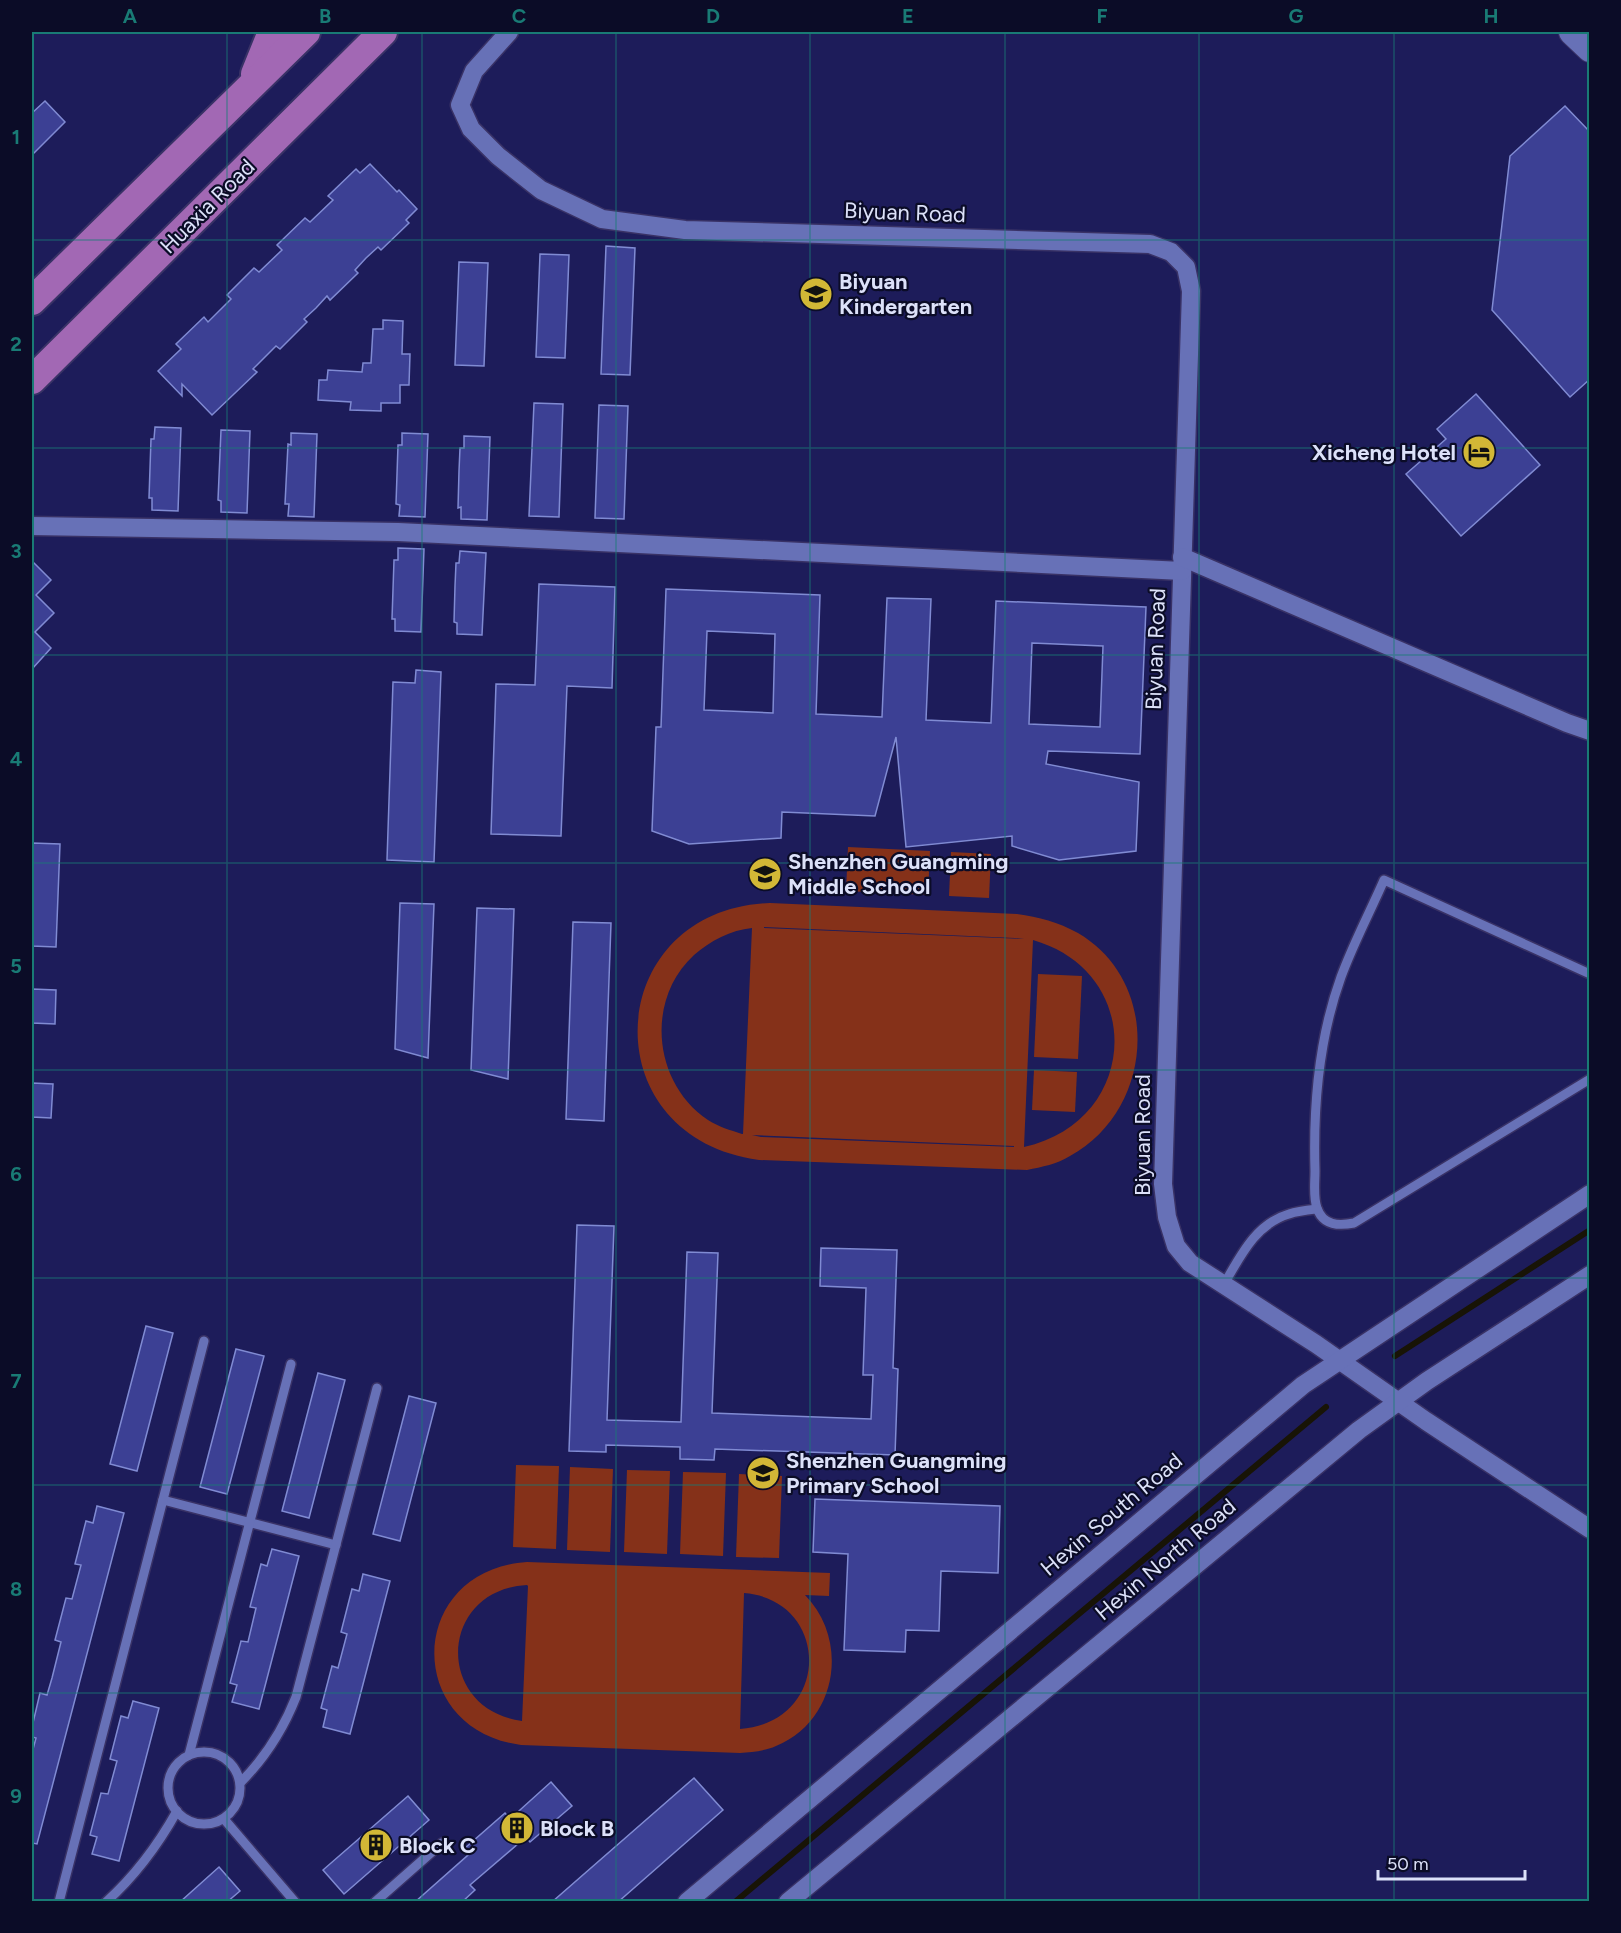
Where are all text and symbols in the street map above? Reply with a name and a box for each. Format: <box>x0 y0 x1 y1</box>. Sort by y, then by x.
text: A <box>123 4 138 28</box>
text: B <box>319 4 331 28</box>
text: C <box>512 4 526 28</box>
text: D <box>706 4 720 28</box>
text: E <box>902 4 914 28</box>
text: F <box>1096 4 1108 28</box>
text: G <box>1289 4 1304 28</box>
text: H <box>1484 4 1499 28</box>
text: 1 <box>12 125 20 149</box>
street label: Huaxia Road <box>154 153 260 259</box>
street label: Biyuan Road <box>844 197 966 228</box>
place label: Biyuan Kindergarten <box>839 268 972 320</box>
school or university icon: Biyuan Kindergarten <box>798 276 834 312</box>
text: 2 <box>10 332 22 356</box>
hotel icon: Xicheng Hotel <box>1461 434 1497 470</box>
place label: Xicheng Hotel <box>1312 439 1456 466</box>
text: 3 <box>10 539 22 563</box>
street label: Biyuan Road <box>1140 588 1171 710</box>
text: 4 <box>10 747 23 771</box>
place label: Shenzhen Guangming Middle School <box>788 848 1009 900</box>
school or university icon: Shenzhen Guangming Middle School <box>747 856 783 892</box>
text: 5 <box>10 954 22 978</box>
street label: Biyuan Road <box>1129 1074 1156 1196</box>
text: 6 <box>10 1162 22 1186</box>
text: 7 <box>10 1369 22 1393</box>
place label: Shenzhen Guangming Primary School <box>786 1447 1007 1499</box>
street label: Hexin South Road <box>1035 1447 1188 1582</box>
school or university icon: Shenzhen Guangming Primary School <box>745 1455 781 1491</box>
street label: Hexin North Road <box>1089 1493 1241 1626</box>
text: 8 <box>10 1577 22 1601</box>
text: 9 <box>10 1784 22 1808</box>
building icon: Block B <box>499 1810 535 1846</box>
place label: Block B <box>540 1815 614 1842</box>
building icon: Block C <box>358 1827 394 1863</box>
place label: Block C <box>399 1832 476 1859</box>
scale bar <box>1378 1843 1525 1881</box>
text: 50 m <box>1387 1853 1429 1875</box>

